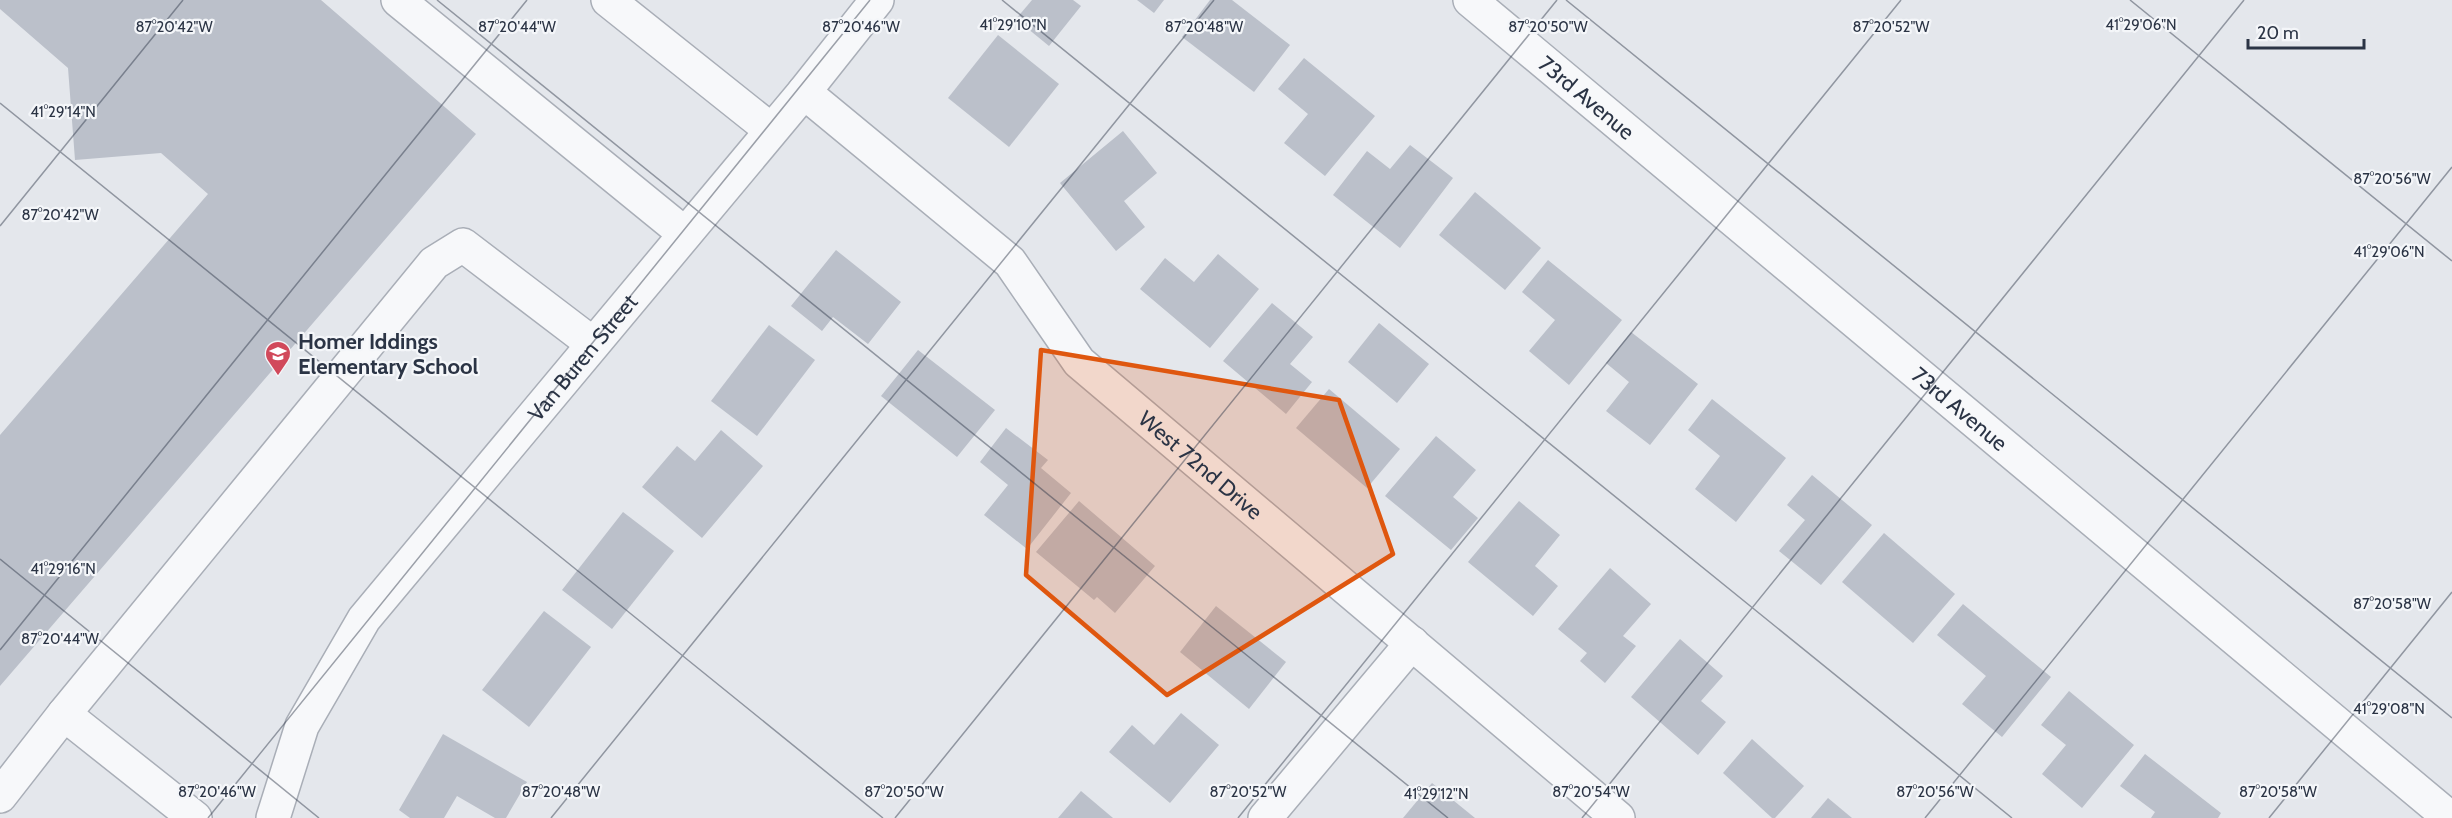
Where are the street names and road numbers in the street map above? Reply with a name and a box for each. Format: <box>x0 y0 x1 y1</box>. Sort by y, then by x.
street label: 73rd Avenue <box>1533 50 1640 145</box>
street label: Van Buren Street <box>522 288 643 426</box>
street label: 73rd Avenue <box>1906 361 2013 457</box>
street label: West 72nd Drive <box>1133 405 1268 525</box>

